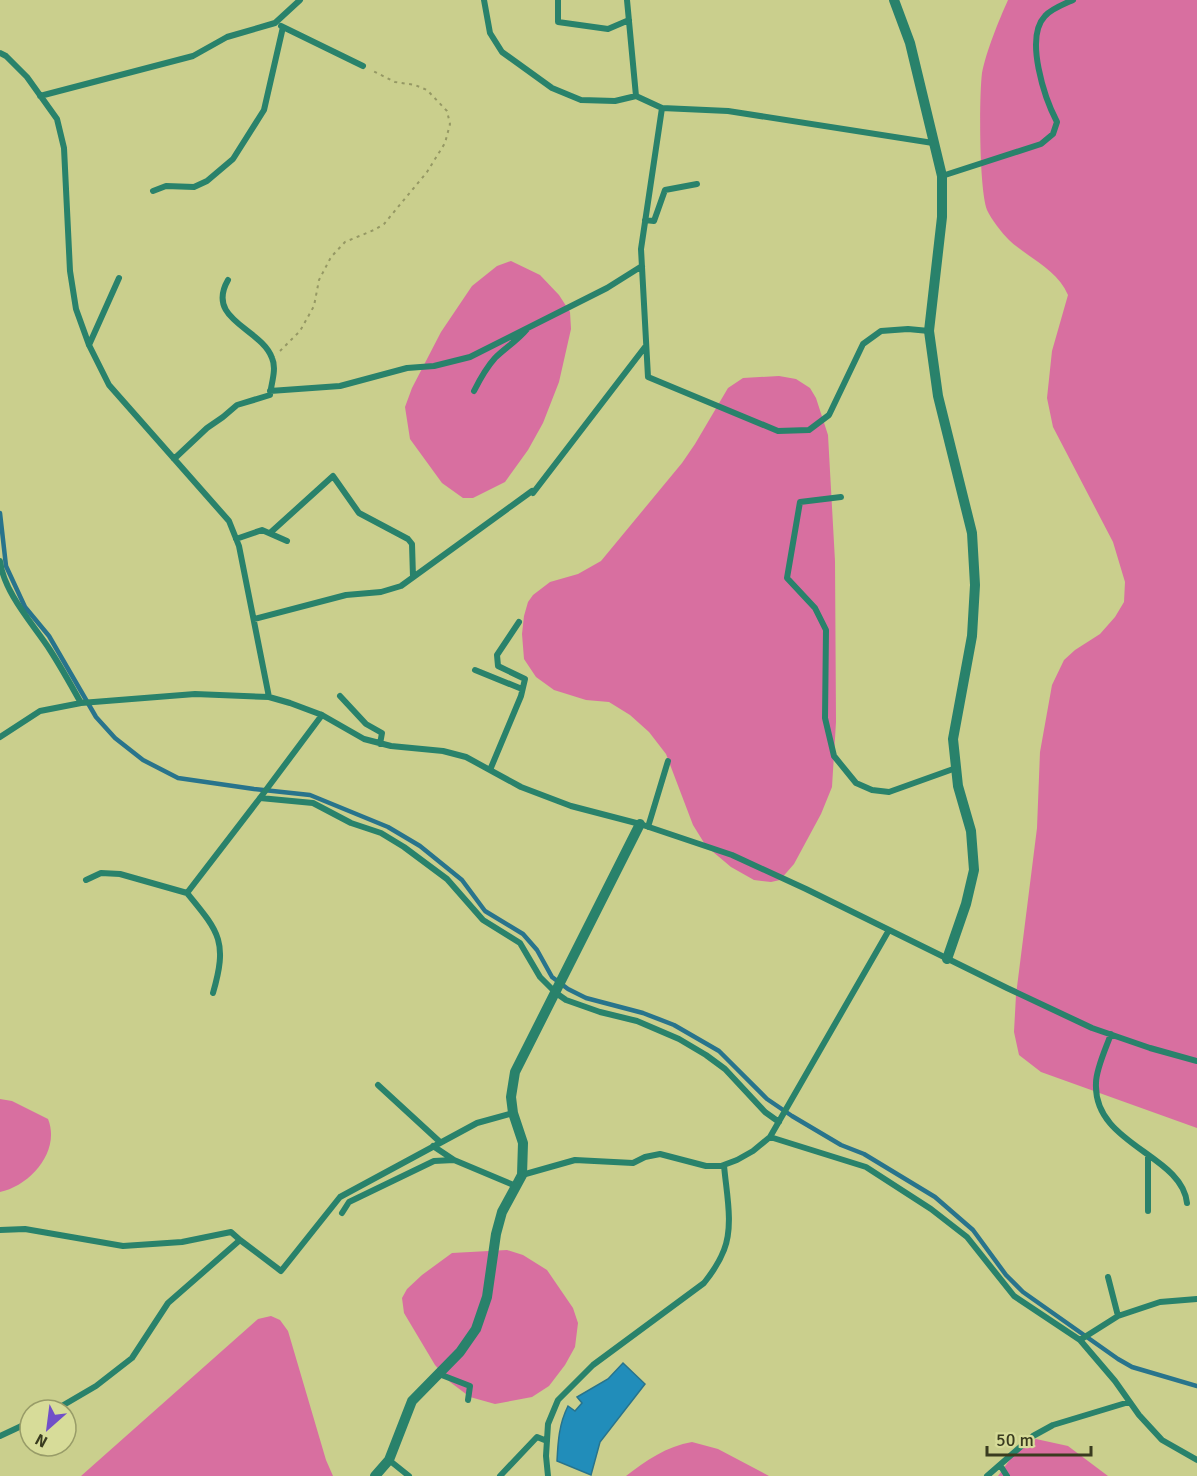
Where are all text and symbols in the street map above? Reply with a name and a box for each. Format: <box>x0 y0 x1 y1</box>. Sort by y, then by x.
north arrow <box>18 1398 78 1458</box>
scale bar <box>987 1419 1090 1457</box>
text: N <box>32 1429 51 1452</box>
text: 50 m <box>996 1429 1034 1451</box>

